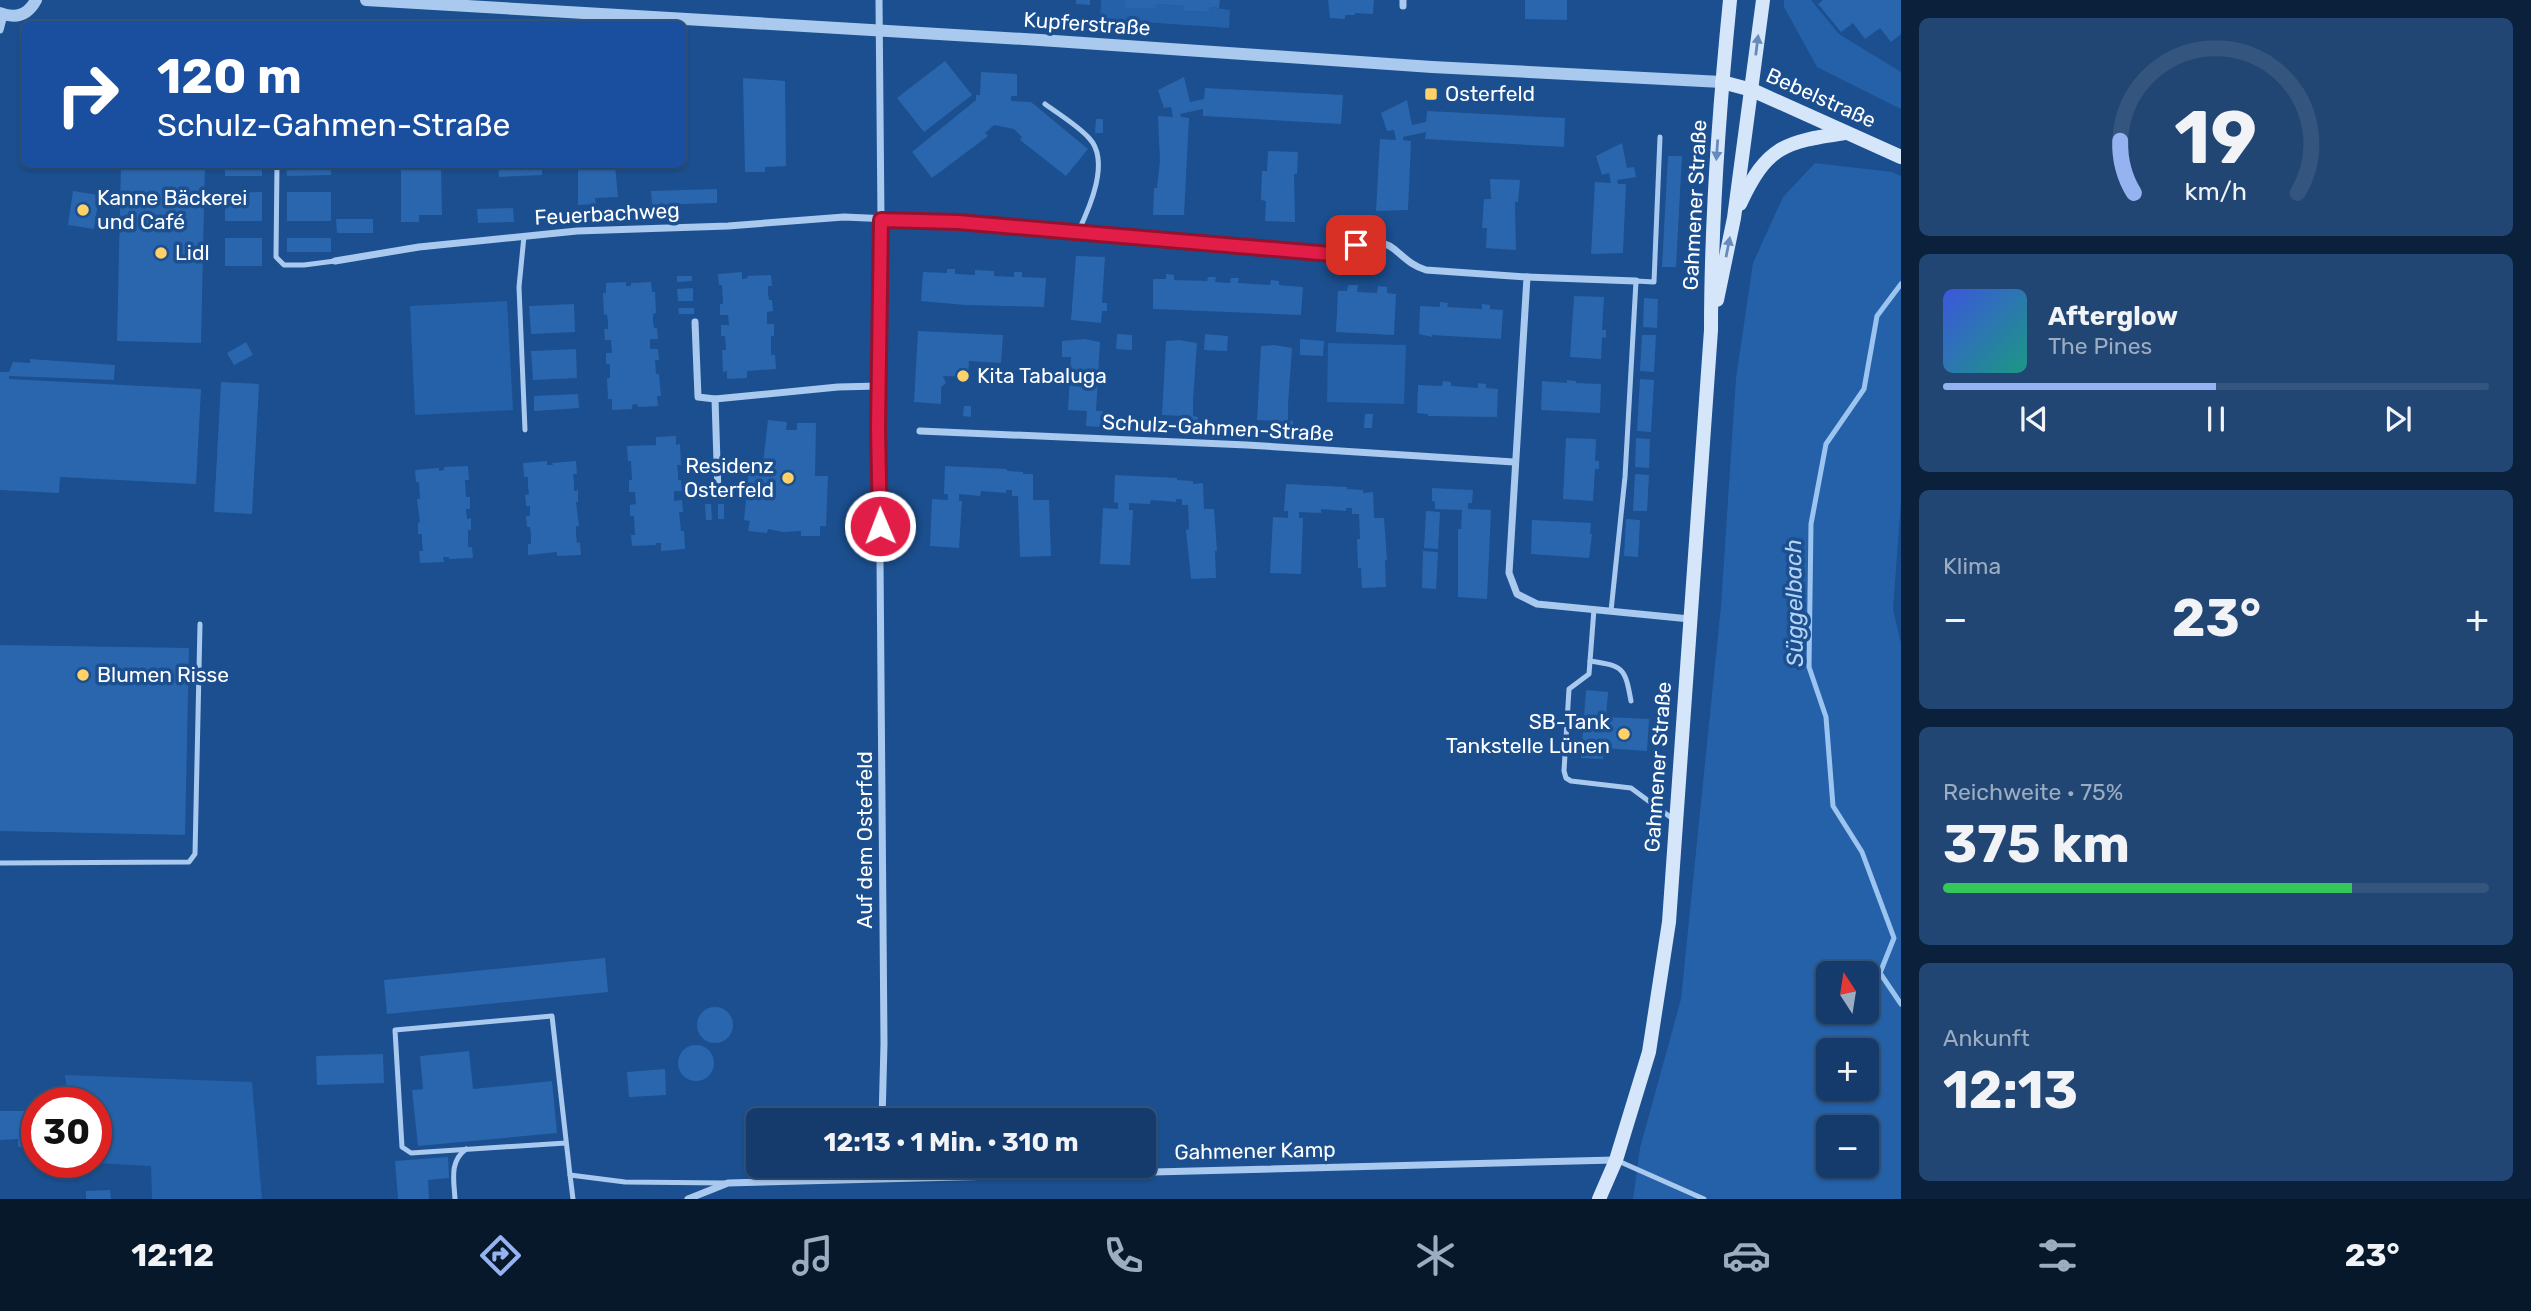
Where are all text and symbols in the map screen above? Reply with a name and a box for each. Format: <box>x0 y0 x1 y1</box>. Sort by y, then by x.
street label: Kupferstraße <box>1023 7 1151 40</box>
one-way arrow <box>1752 34 1763 56</box>
text: 120 m <box>157 47 302 105</box>
icon: right <box>42 49 133 140</box>
street label: Bebelstraße <box>1762 62 1880 133</box>
place label: Osterfeld <box>1445 81 1535 106</box>
marker: Osterfeld <box>1423 86 1439 102</box>
text: 19 <box>2175 95 2257 181</box>
text: Schulz-Gahmen-Straße <box>157 106 510 144</box>
street label: Gahmener Straße <box>1678 119 1711 291</box>
one-way arrow <box>1712 139 1723 161</box>
text: km/h <box>2185 177 2247 206</box>
place label: Kanne Bäckerei und Café <box>97 185 247 234</box>
street label: Feuerbachweg <box>534 197 680 230</box>
marker: Kanne Bäckerei und Café <box>75 202 91 218</box>
pin <box>1326 215 1386 275</box>
icon: arrive <box>1337 226 1375 264</box>
one-way arrow <box>1723 236 1734 258</box>
place label: Lidl <box>175 240 210 265</box>
marker: Lidl <box>153 245 169 261</box>
text: Afterglow <box>2048 301 2178 332</box>
text: The Pines <box>2048 332 2152 360</box>
place label: Kita Tabaluga <box>977 363 1107 388</box>
marker: Kita Tabaluga <box>955 368 971 384</box>
icon: previous <box>2015 400 2053 438</box>
icon: pause <box>2197 400 2235 438</box>
icon: next <box>2379 400 2417 438</box>
street label: Schulz-Gahmen-Straße <box>1102 409 1335 446</box>
place label: Residenz Osterfeld <box>684 453 774 502</box>
marker: Residenz Osterfeld <box>780 470 796 486</box>
position arrow <box>843 489 917 563</box>
water label: Süggelbach <box>1779 539 1809 667</box>
text: Klima <box>1943 552 2001 580</box>
text: 23° <box>2172 587 2261 649</box>
text: − <box>1943 596 1968 642</box>
text: + <box>2465 596 2489 642</box>
place label: Blumen Risse <box>97 662 229 687</box>
marker: Blumen Risse <box>75 667 91 683</box>
street label: Gahmener Straße <box>1639 681 1676 853</box>
place label: SB-Tank Tankstelle Lünen <box>1446 709 1610 758</box>
marker: SB-Tank Tankstelle Lünen <box>1616 726 1632 742</box>
street label: Auf dem Osterfeld <box>852 751 877 929</box>
text: Reichweite · 75% <box>1943 778 2123 806</box>
text: 375 km <box>1943 813 2130 875</box>
north arrow <box>1816 961 1880 1024</box>
map controls <box>1816 961 1879 1178</box>
text: Ankunft <box>1943 1024 2030 1052</box>
button: + <box>1816 1038 1879 1101</box>
text: 12:13 <box>1943 1059 2078 1121</box>
speed limit sign: 30 <box>21 1087 112 1178</box>
button: − <box>1816 1115 1879 1178</box>
text: 12:13 · 1 Min. · 310 m <box>823 1127 1079 1158</box>
street label: Gahmener Kamp <box>1174 1137 1336 1164</box>
icon: directions <box>476 1231 525 1280</box>
icon: music <box>788 1231 837 1280</box>
icon: phone <box>1099 1231 1148 1280</box>
icon: climate <box>1411 1231 1460 1280</box>
icon: car <box>1722 1231 1771 1280</box>
icon: filters <box>2033 1231 2082 1280</box>
text: 12:12 <box>131 1236 214 1274</box>
text: 23° <box>2345 1236 2400 1274</box>

